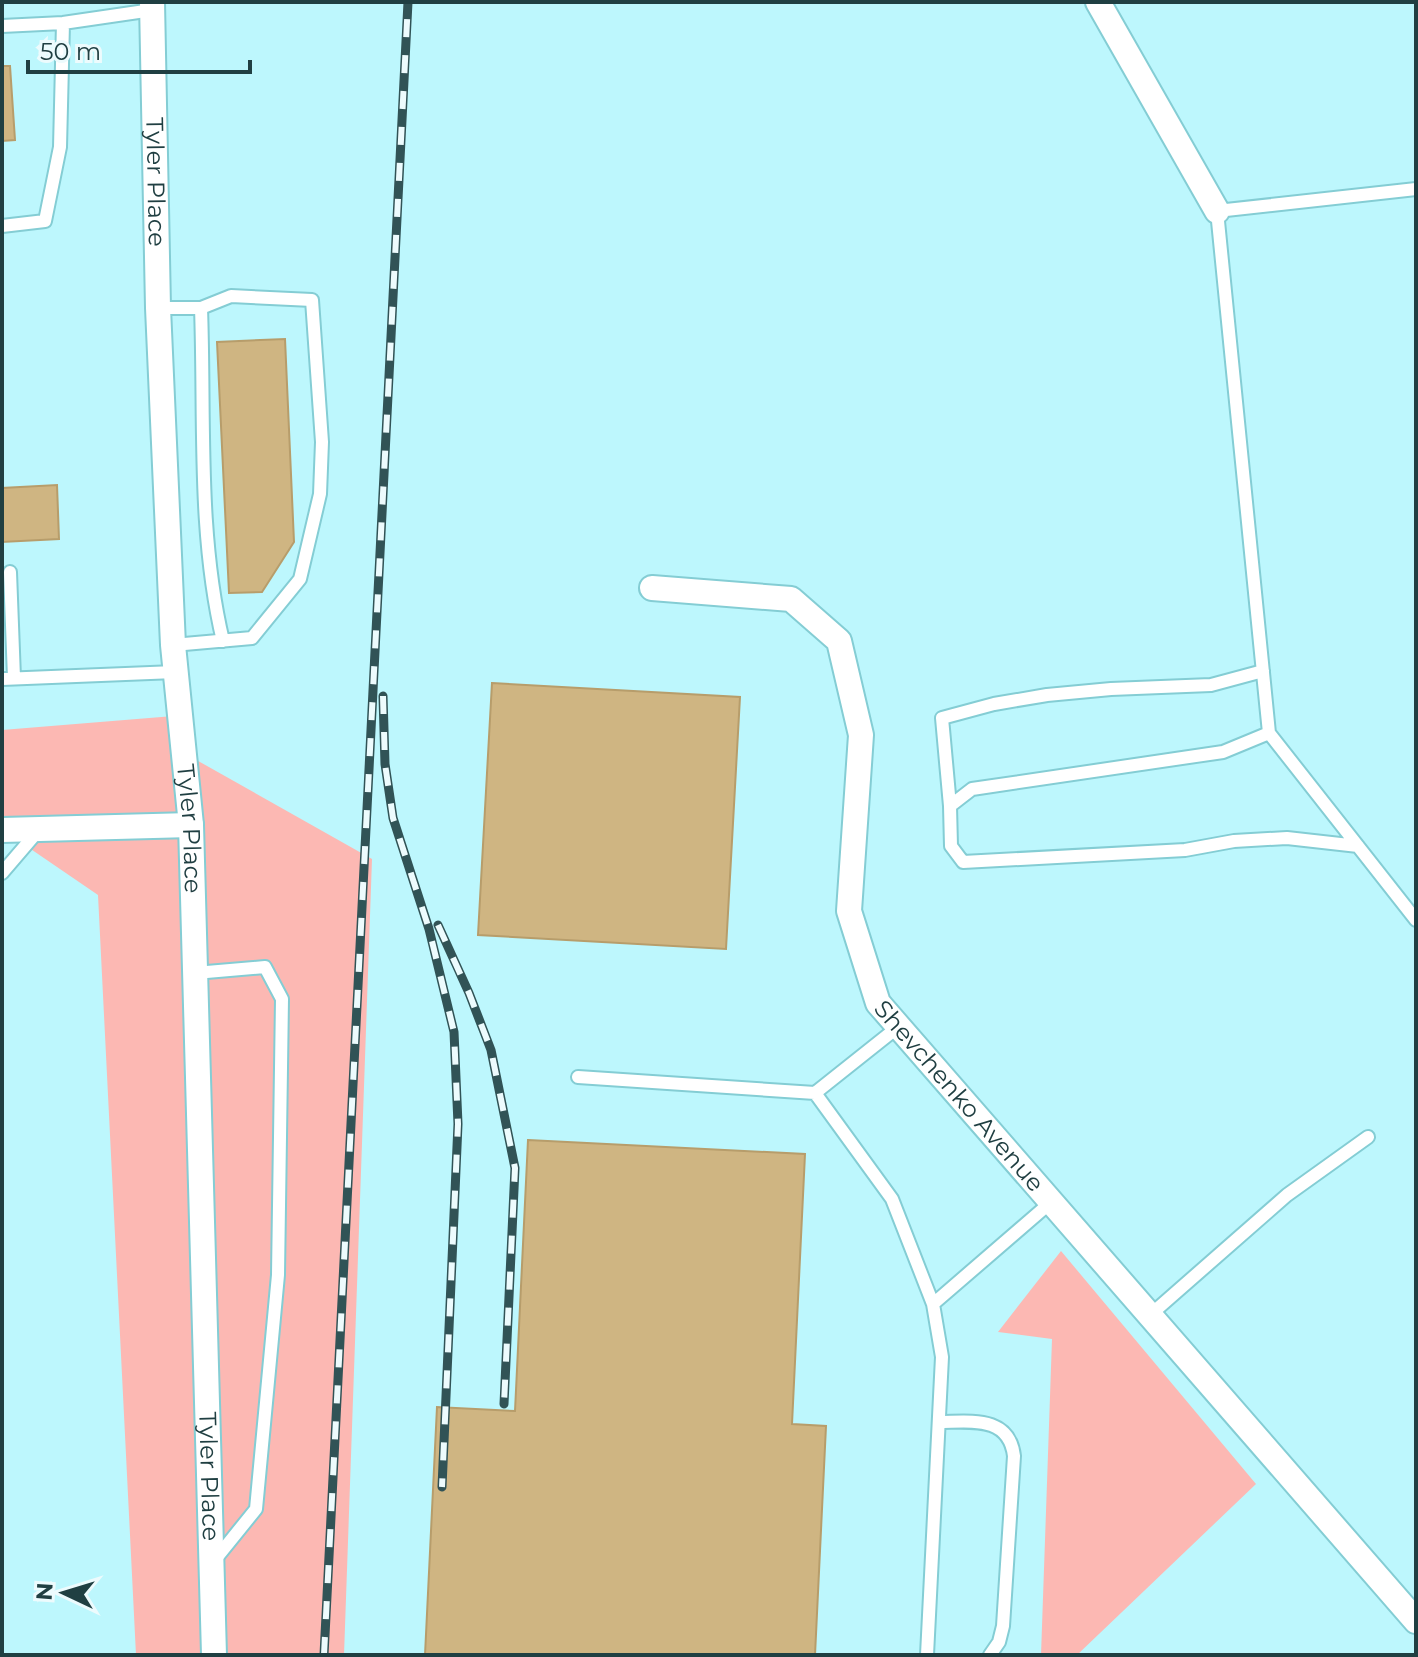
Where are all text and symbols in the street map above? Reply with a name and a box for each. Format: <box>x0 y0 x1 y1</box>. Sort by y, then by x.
scale bar <box>28 24 250 74</box>
text: 50 m <box>40 37 101 66</box>
street label: Tyler Place <box>140 117 172 247</box>
street label: Tyler Place <box>171 763 208 894</box>
street label: Shevchenko Avenue <box>868 994 1050 1197</box>
street label: Tyler Place <box>193 1411 226 1542</box>
north arrow <box>24 1553 104 1633</box>
text: N <box>30 1582 59 1601</box>

